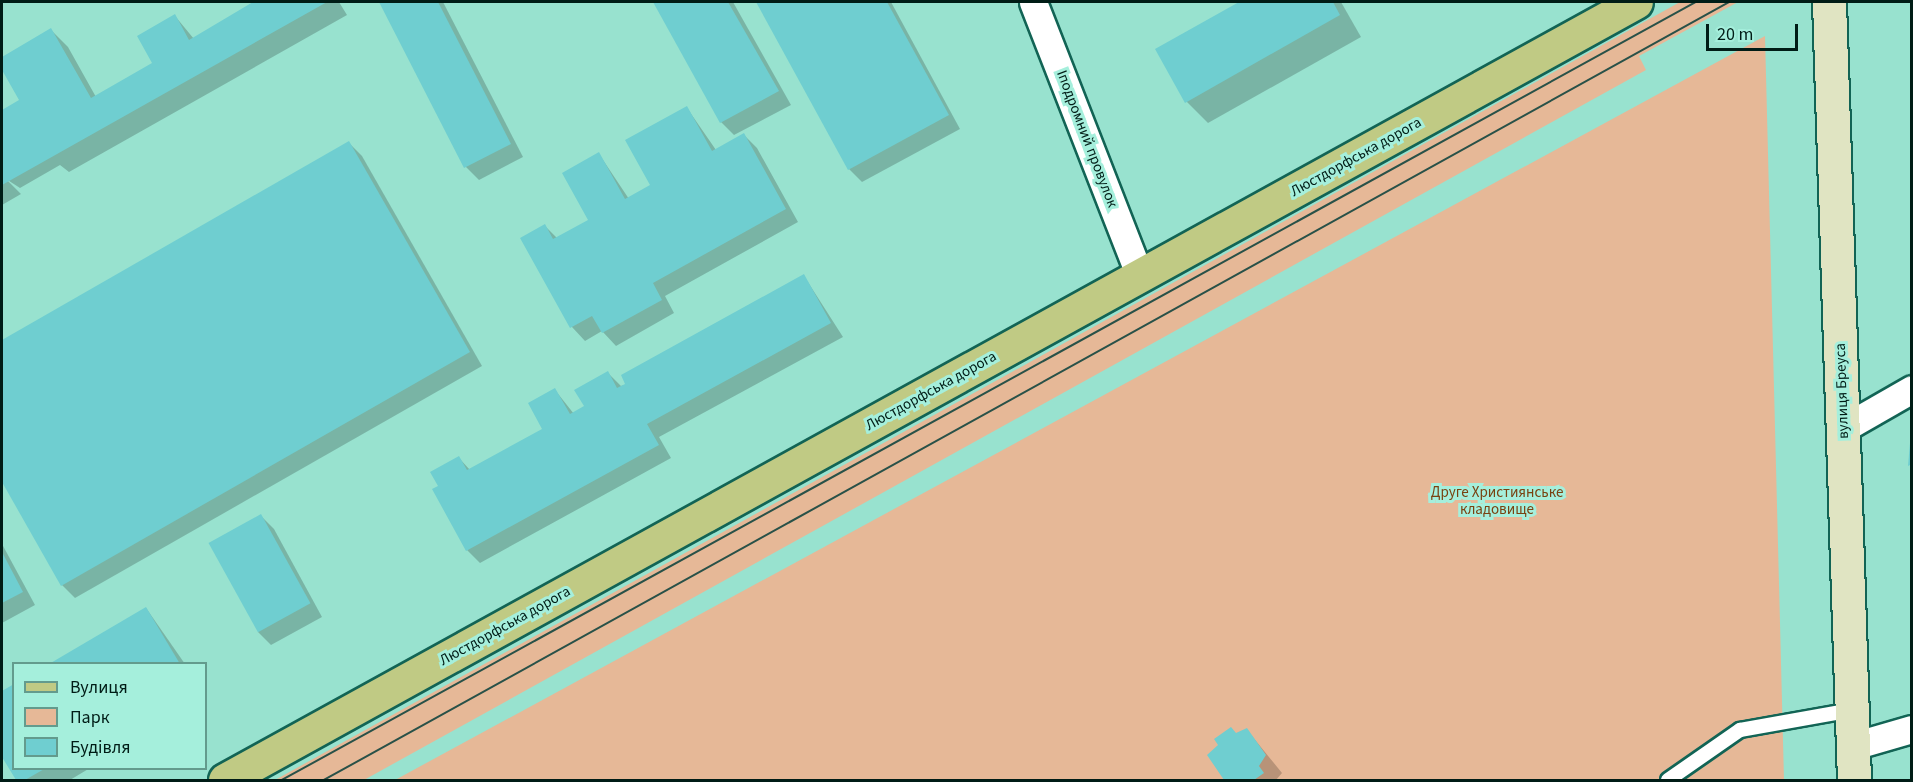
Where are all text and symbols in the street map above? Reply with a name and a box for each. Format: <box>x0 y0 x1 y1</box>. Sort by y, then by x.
scale bar <box>1709 12 1800 50</box>
text: 20 m <box>1717 22 1753 47</box>
street label: Іподромний провулок <box>1053 68 1121 210</box>
street label: Люстдорфська дорога <box>1287 114 1425 200</box>
street label: вулиця Бреуса <box>1831 343 1853 439</box>
street label: Люстдорфська дорога <box>862 348 1000 434</box>
park label: Друге Християнське кладовище <box>1431 483 1563 518</box>
street label: Люстдорфська дорога <box>436 583 574 669</box>
legend <box>12 662 207 770</box>
text: Вулиця <box>70 675 128 700</box>
text: Парк <box>70 705 110 730</box>
text: Будівля <box>70 735 130 760</box>

